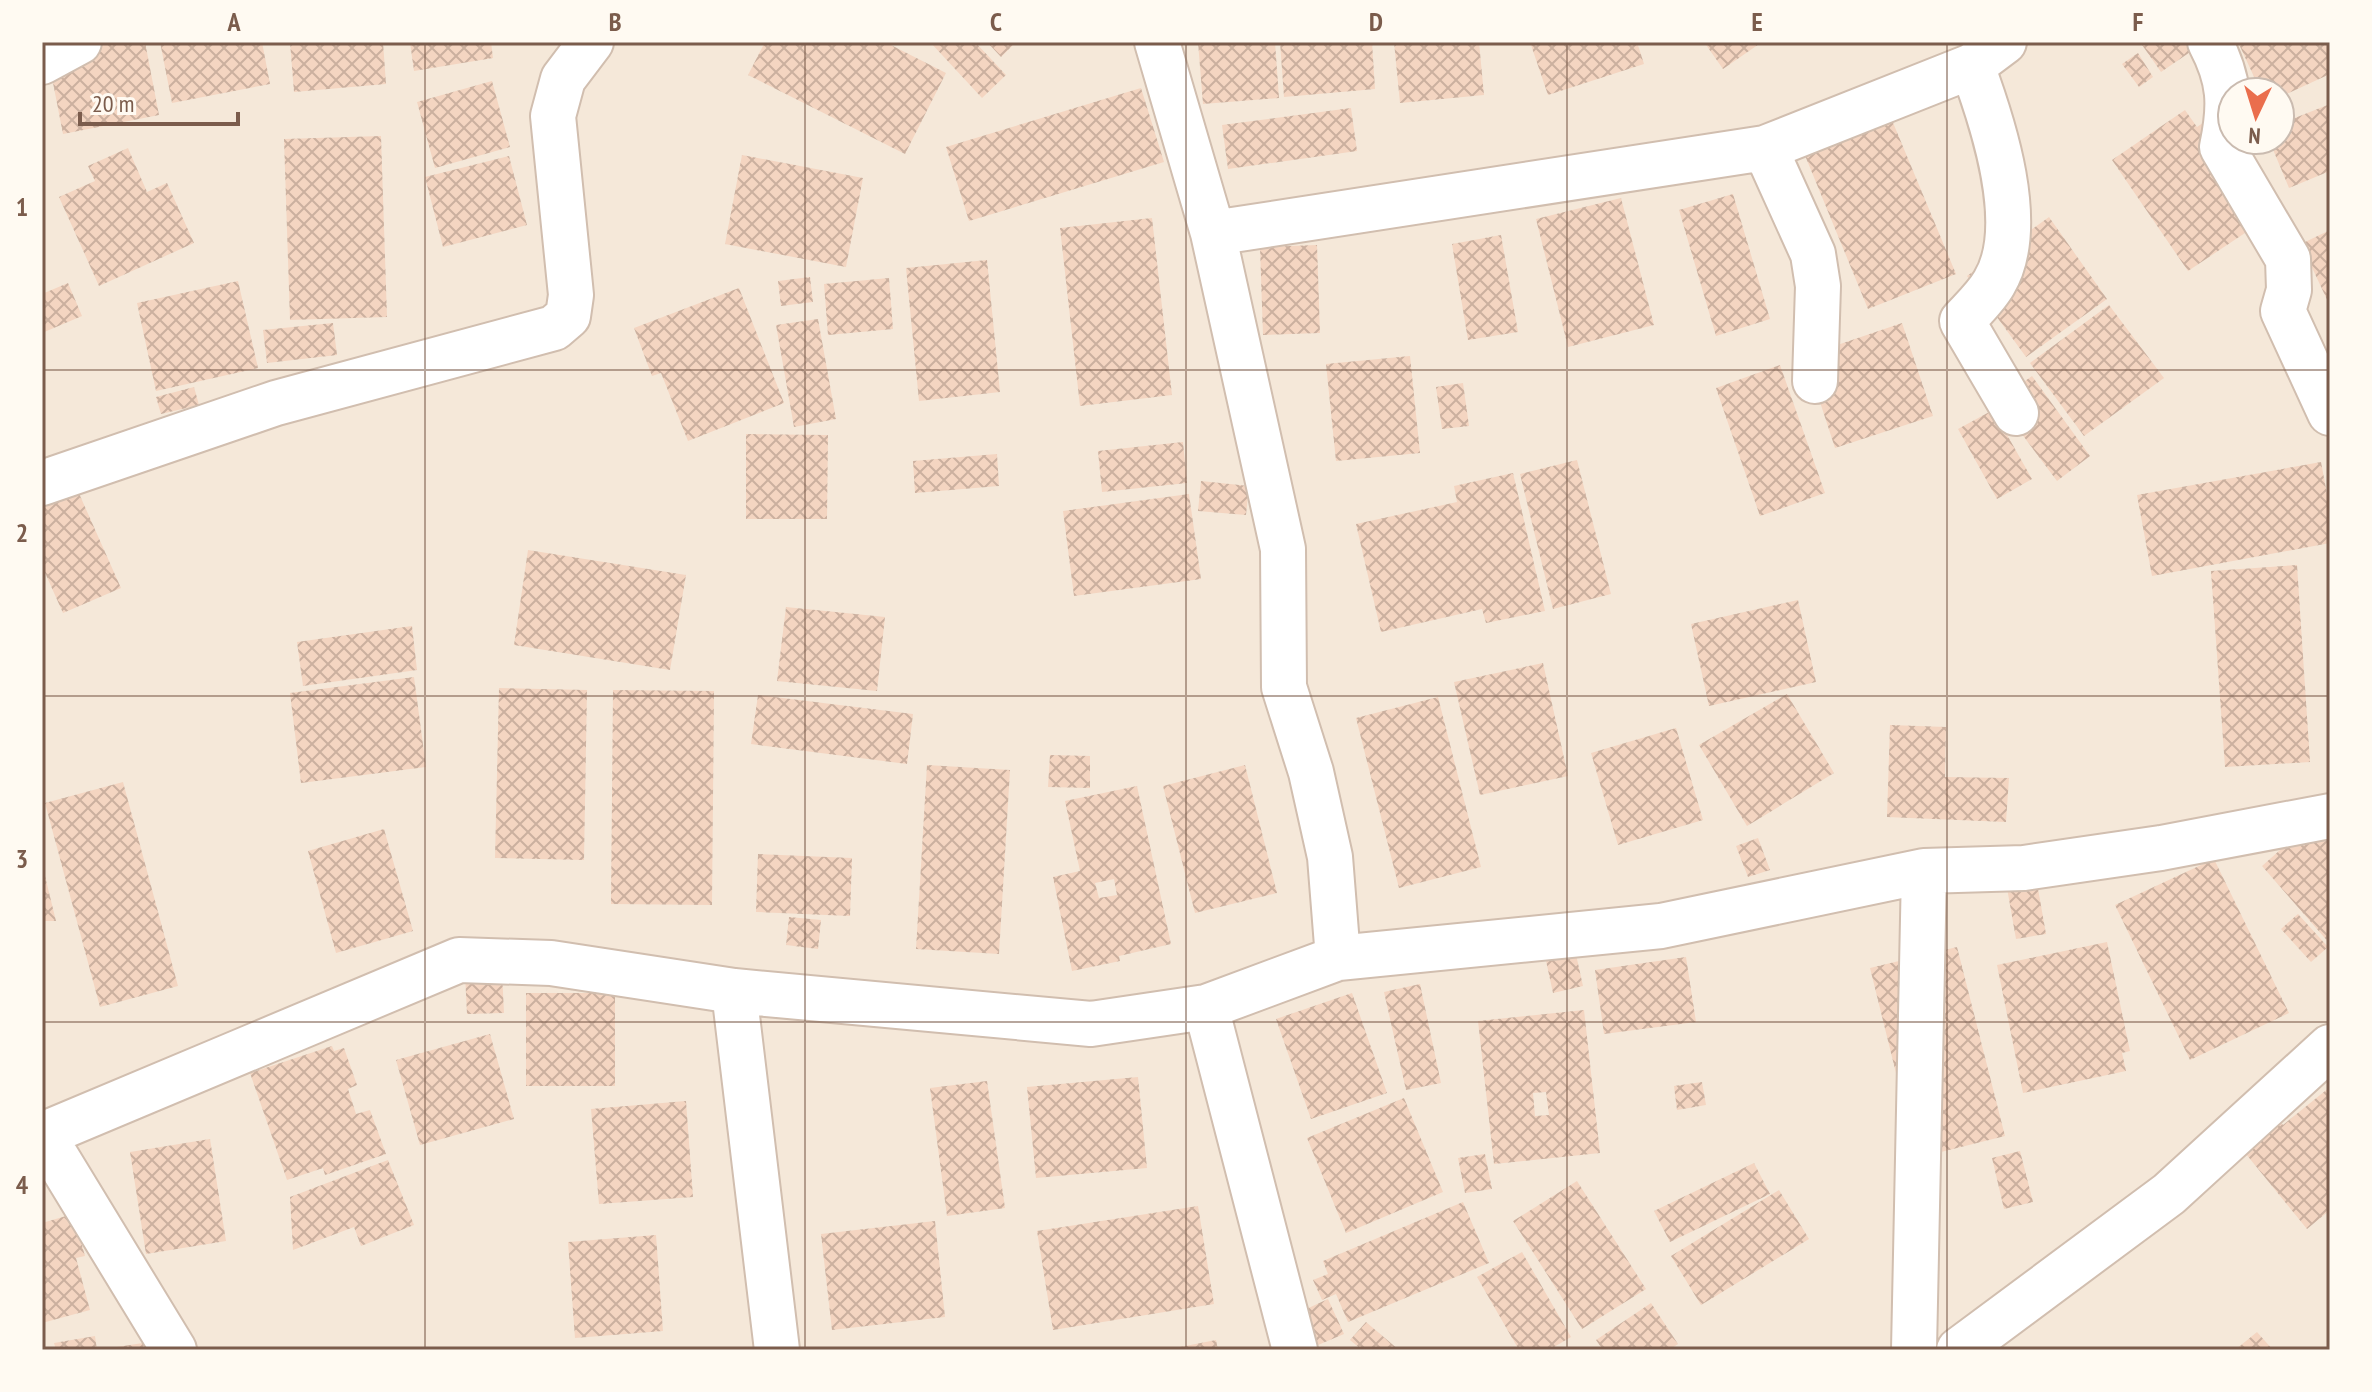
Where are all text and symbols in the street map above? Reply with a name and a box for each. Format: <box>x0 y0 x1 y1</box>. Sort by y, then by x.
text: A <box>226 5 241 38</box>
text: B <box>609 5 622 38</box>
text: C <box>990 5 1002 38</box>
text: D <box>1369 5 1383 38</box>
text: E <box>1751 5 1763 38</box>
text: F <box>2133 5 2144 38</box>
scale bar <box>80 76 238 126</box>
north arrow <box>2216 76 2296 156</box>
text: 20 m <box>92 88 134 119</box>
text: N <box>2248 122 2262 150</box>
text: 1 <box>16 190 28 223</box>
text: 2 <box>16 516 28 549</box>
text: 3 <box>16 842 28 875</box>
text: 4 <box>16 1168 29 1201</box>

